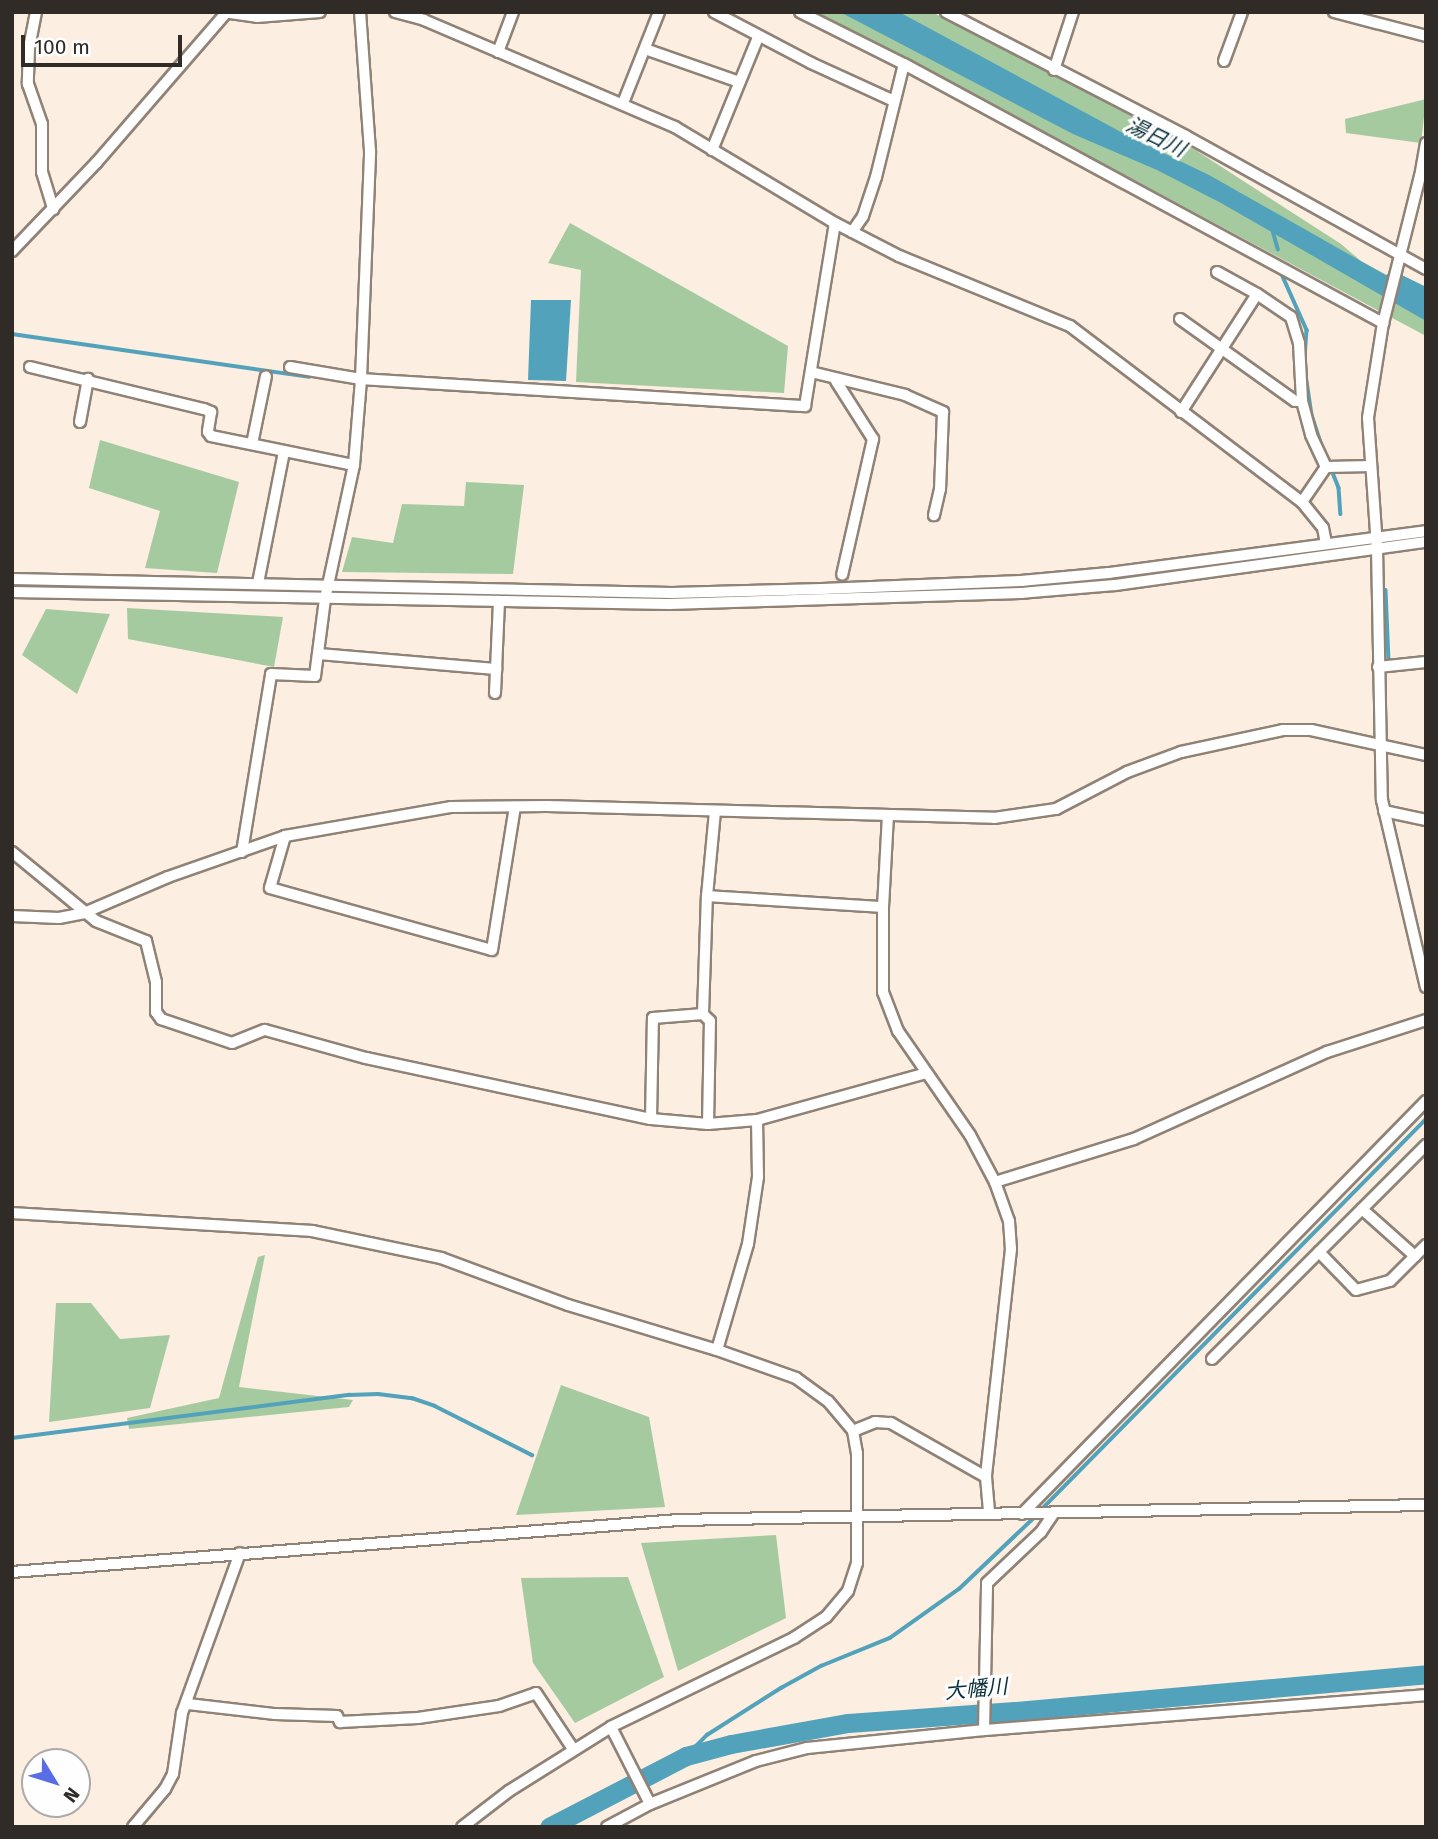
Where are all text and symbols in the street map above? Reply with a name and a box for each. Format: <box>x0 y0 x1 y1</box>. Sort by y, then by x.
scale bar <box>24 21 186 65</box>
text: 100 m <box>34 34 90 60</box>
water label: 湯日川 <box>1122 112 1190 162</box>
water label: 大幡川 <box>944 1674 1008 1704</box>
north arrow <box>21 1748 91 1818</box>
text: N <box>58 1783 84 1807</box>

